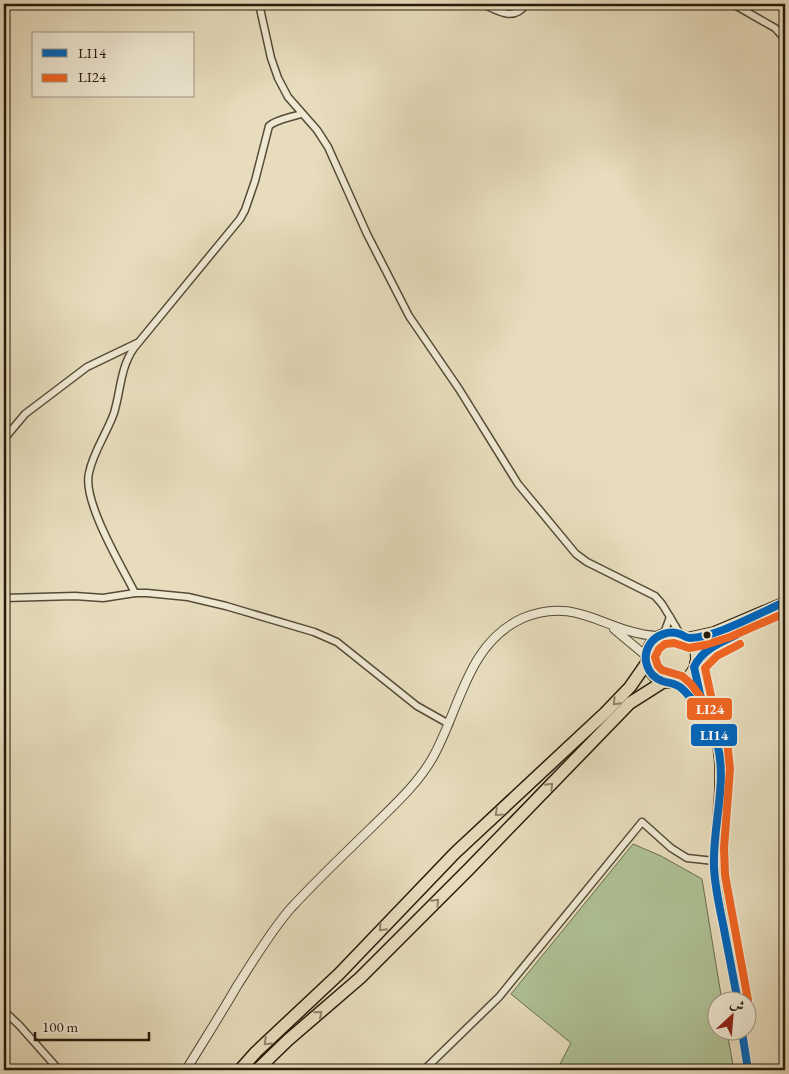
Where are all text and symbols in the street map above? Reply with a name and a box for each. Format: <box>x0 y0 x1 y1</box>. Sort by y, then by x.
legend <box>32 32 195 98</box>
text: LI14 <box>78 43 107 62</box>
text: LI24 <box>78 67 107 86</box>
unlabelled marker <box>702 630 712 640</box>
one-way arrow <box>613 696 622 705</box>
line badge: LI24 <box>686 697 733 721</box>
text: LI24 <box>696 700 725 718</box>
line badge: LI14 <box>690 723 738 747</box>
text: LI14 <box>700 726 729 744</box>
one-way arrow <box>544 782 553 791</box>
one-way arrow <box>494 807 503 816</box>
one-way arrow <box>430 899 439 908</box>
one-way arrow <box>379 922 388 931</box>
north arrow <box>706 992 756 1042</box>
text: ش <box>728 993 748 1015</box>
scale bar <box>35 1009 149 1041</box>
one-way arrow <box>313 1011 322 1020</box>
text: 100 m <box>42 1017 79 1036</box>
one-way arrow <box>263 1036 272 1045</box>

